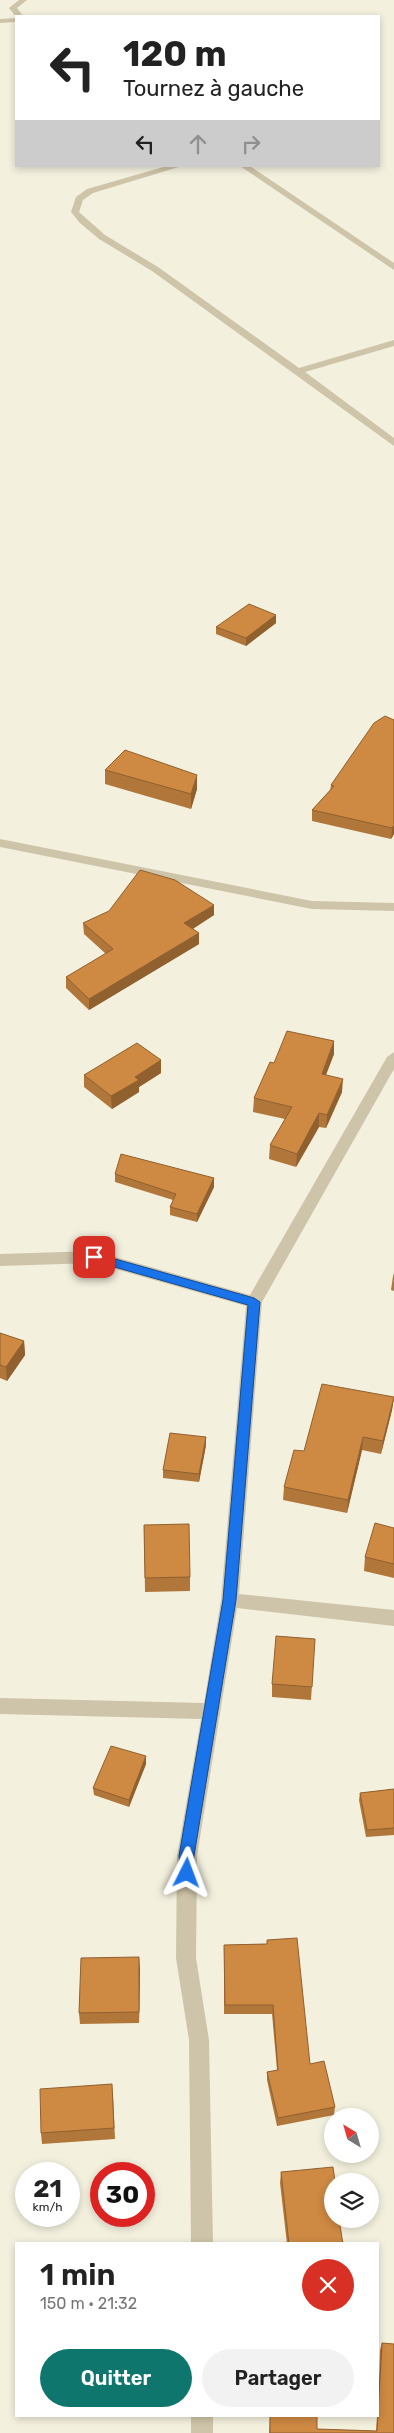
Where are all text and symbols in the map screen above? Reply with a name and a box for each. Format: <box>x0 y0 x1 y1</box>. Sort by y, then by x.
text: 120 m <box>123 33 226 75</box>
icon: left <box>40 35 105 100</box>
text: Tournez à gauche <box>123 75 304 102</box>
icon: left <box>131 130 159 158</box>
icon: ahead <box>184 130 212 158</box>
icon: right <box>237 130 265 158</box>
pin <box>73 1236 115 1278</box>
icon: arrive <box>80 1243 108 1271</box>
position arrow <box>160 1846 212 1898</box>
north arrow <box>324 2108 379 2162</box>
map controls <box>324 2108 379 2228</box>
speed limit sign: 30 <box>90 2162 155 2227</box>
button: layers <box>324 2173 379 2228</box>
text: 21 <box>33 2174 62 2203</box>
text: km/h <box>33 2200 62 2214</box>
text: 1 min <box>40 2257 115 2293</box>
button: close <box>302 2259 354 2311</box>
text: 150 m · 21:32 <box>40 2294 137 2313</box>
button: Quitter <box>40 2349 192 2407</box>
button: Partager <box>202 2349 354 2407</box>

